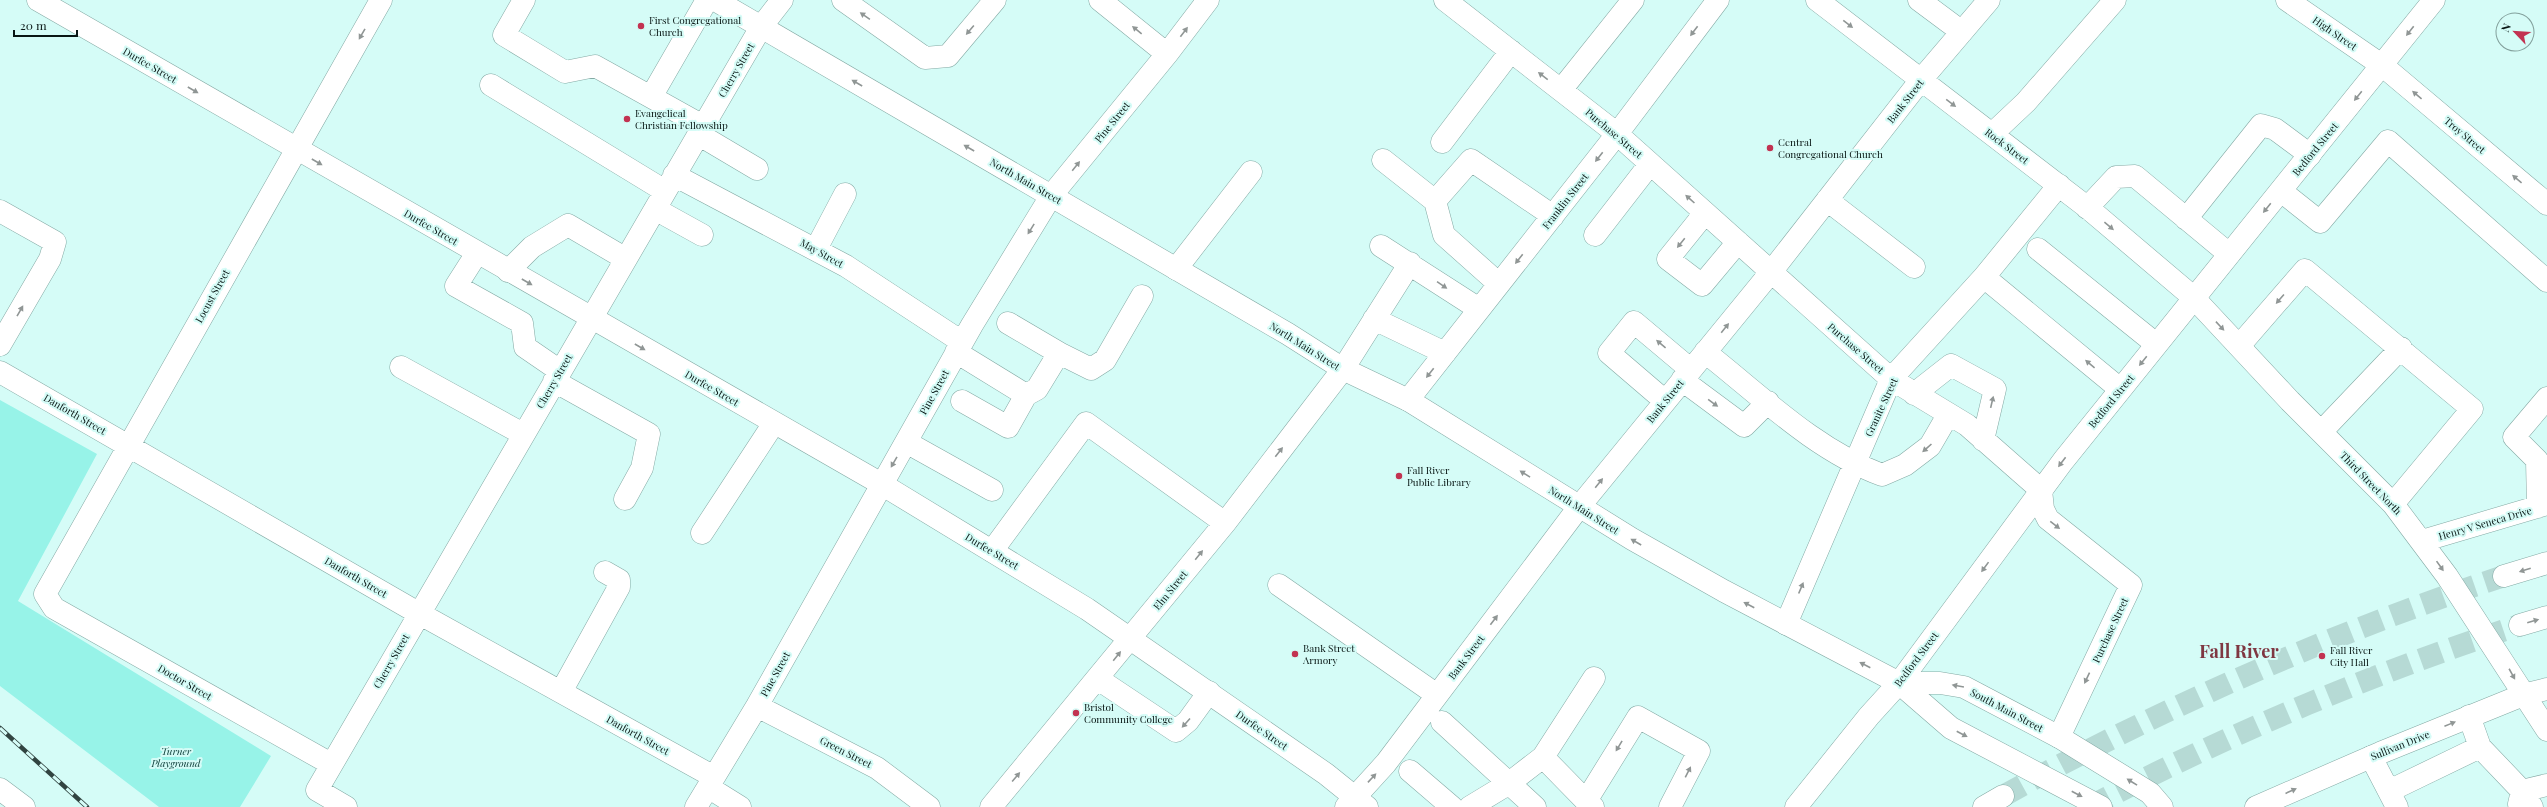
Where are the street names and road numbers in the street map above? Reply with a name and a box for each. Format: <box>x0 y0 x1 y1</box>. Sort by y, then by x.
street label: High Street <box>2310 13 2360 54</box>
street label: Cherry Street <box>715 40 758 100</box>
street label: Durfee Street <box>120 44 180 86</box>
street label: Bank Street <box>1884 76 1927 126</box>
street label: Pine Street <box>1091 98 1133 146</box>
street label: Purchase Street <box>1582 105 1646 161</box>
street label: Troy Street <box>2441 114 2489 157</box>
street label: Bedford Street <box>2289 119 2341 179</box>
street label: Rock Street <box>1982 125 2032 167</box>
street label: North Main Street <box>988 155 1065 207</box>
street label: Franklin Street <box>1539 170 1592 232</box>
street label: Durfee Street <box>401 206 461 248</box>
street label: May Street <box>798 235 847 271</box>
street label: Locust Street <box>192 266 233 325</box>
street label: North Main Street <box>1267 319 1343 374</box>
street label: Purchase Street <box>1825 320 1888 377</box>
street label: Cherry Street <box>533 351 576 411</box>
street label: Durfee Street <box>682 367 742 409</box>
street label: Pine Street <box>916 367 952 417</box>
street label: Bedford Street <box>2085 371 2137 431</box>
street label: Granite Street <box>1861 375 1901 439</box>
street label: Bank Street <box>1643 376 1687 426</box>
street label: Danforth Street <box>41 390 109 438</box>
street label: Third Street North <box>2337 448 2405 518</box>
street label: North Main Street <box>1546 483 1622 538</box>
street label: Henry V Seneca Drive <box>2437 503 2533 543</box>
street label: Durfee Street <box>963 530 1022 573</box>
street label: Danforth Street <box>322 553 390 601</box>
street label: Elm Street <box>1150 567 1191 613</box>
street label: Purchase Street <box>2089 595 2131 665</box>
street label: Bedford Street <box>1891 628 1941 689</box>
street label: Cherry Street <box>370 631 413 691</box>
street label: Bank Street <box>1445 632 1487 682</box>
street label: Pine Street <box>757 649 793 699</box>
street label: Doctor Street <box>155 661 215 703</box>
street label: South Main Street <box>1968 685 2046 735</box>
street label: Durfee Street <box>1233 707 1291 753</box>
street label: Danforth Street <box>604 712 672 758</box>
street label: Sullivan Drive <box>2368 727 2432 763</box>
street label: Green Street <box>818 733 875 771</box>

